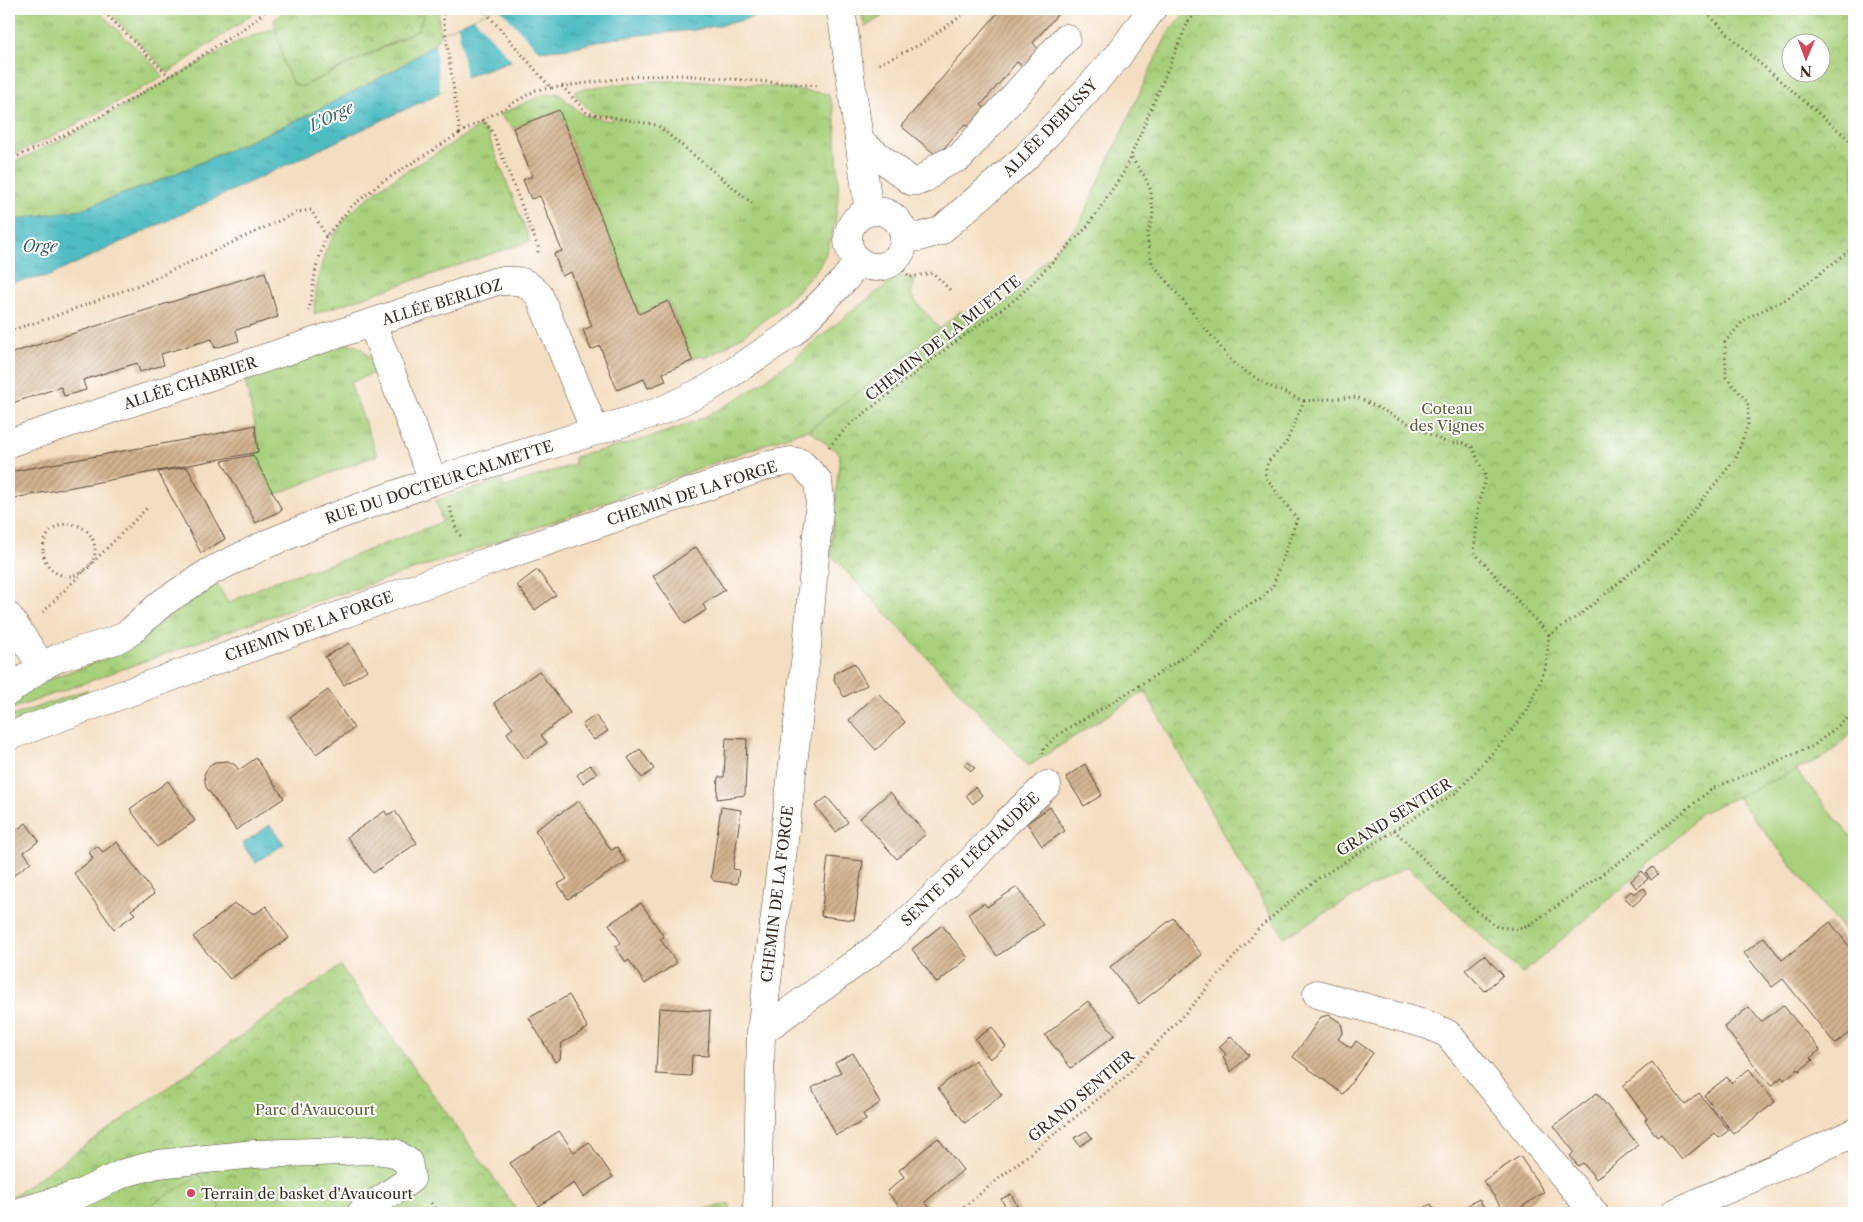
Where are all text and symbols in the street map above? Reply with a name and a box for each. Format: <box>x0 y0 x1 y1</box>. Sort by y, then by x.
north arrow <box>1780 32 1830 82</box>
text: N <box>1800 62 1812 80</box>
street label: ALLÉE DEBUSSY <box>998 75 1102 181</box>
water label: L'Orge <box>304 96 358 136</box>
water label: Orge <box>22 236 59 256</box>
street label: CHEMIN DE LA MUETTE <box>861 271 1025 405</box>
street label: ALLÉE BERLIOZ <box>378 275 505 330</box>
street label: ALLÉE CHABRIER <box>120 352 260 414</box>
park label: Coteau des Vignes <box>1409 399 1485 435</box>
street label: RUE DU DOCTEUR CALMETTE <box>323 436 555 528</box>
street label: CHEMIN DE LA FORGE <box>604 456 780 530</box>
street label: CHEMIN DE LA FORGE <box>222 587 396 665</box>
street label: GRAND SENTIER <box>1333 773 1456 860</box>
street label: SENTE DE L'ÉCHAUDÉE <box>897 788 1043 930</box>
street label: CHEMIN DE LA FORGE <box>757 805 797 983</box>
street label: GRAND SENTIER <box>1024 1045 1139 1146</box>
park label: Parc d'Avaucourt <box>255 1100 376 1119</box>
place label: Terrain de basket d'Avaucourt <box>201 1184 414 1203</box>
marker: Terrain de basket d'Avaucourt <box>185 1187 197 1199</box>

